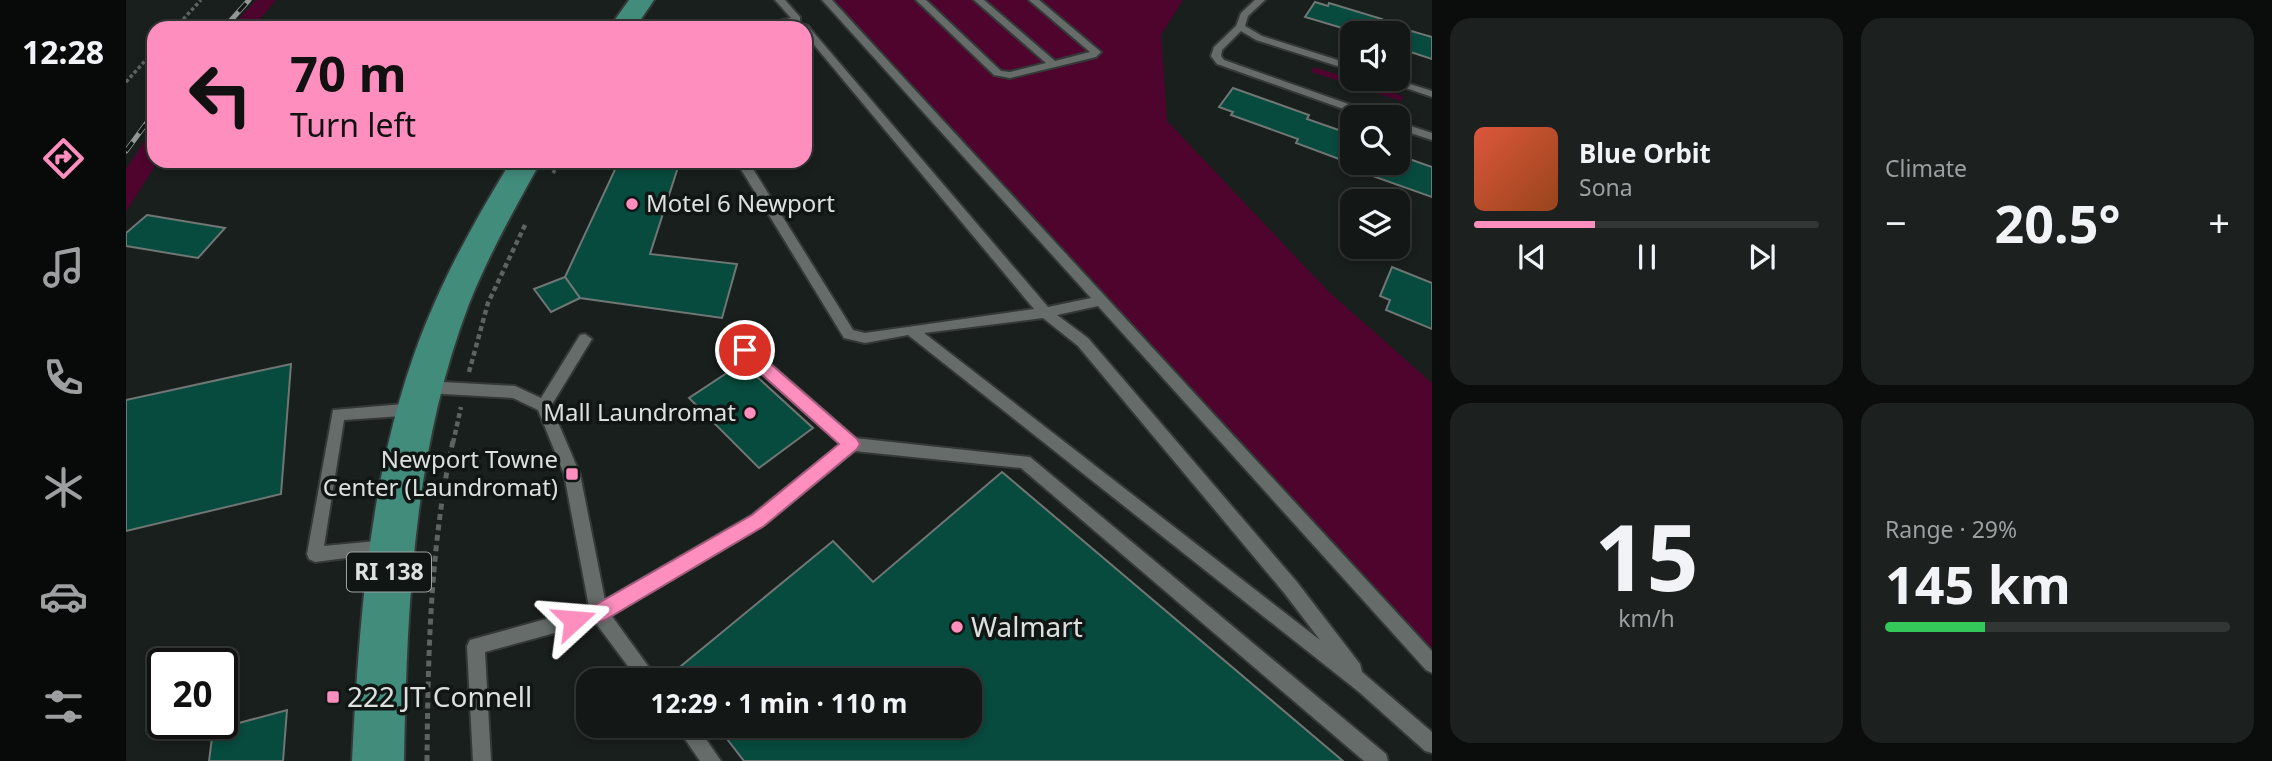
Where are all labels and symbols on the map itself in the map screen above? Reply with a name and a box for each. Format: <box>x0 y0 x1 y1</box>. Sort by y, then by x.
place label: Motel 6 Newport <box>646 186 835 219</box>
marker: Motel 6 Newport <box>624 196 640 212</box>
pin <box>715 320 775 380</box>
place label: Mall Laundromat <box>543 395 736 428</box>
marker: Mall Laundromat <box>742 405 758 421</box>
place label: Newport Towne Center (Laundromat) <box>323 442 558 503</box>
marker: Newport Towne Center (Laundromat) <box>564 466 580 482</box>
road number: RI 138 <box>347 552 431 592</box>
position arrow <box>537 583 611 657</box>
place label: Walmart <box>971 607 1083 645</box>
marker: Walmart <box>949 619 965 635</box>
speed limit sign: 20 <box>147 648 238 739</box>
place label: 222 JT Connell <box>347 677 532 715</box>
marker: 222 JT Connell <box>325 689 341 705</box>

